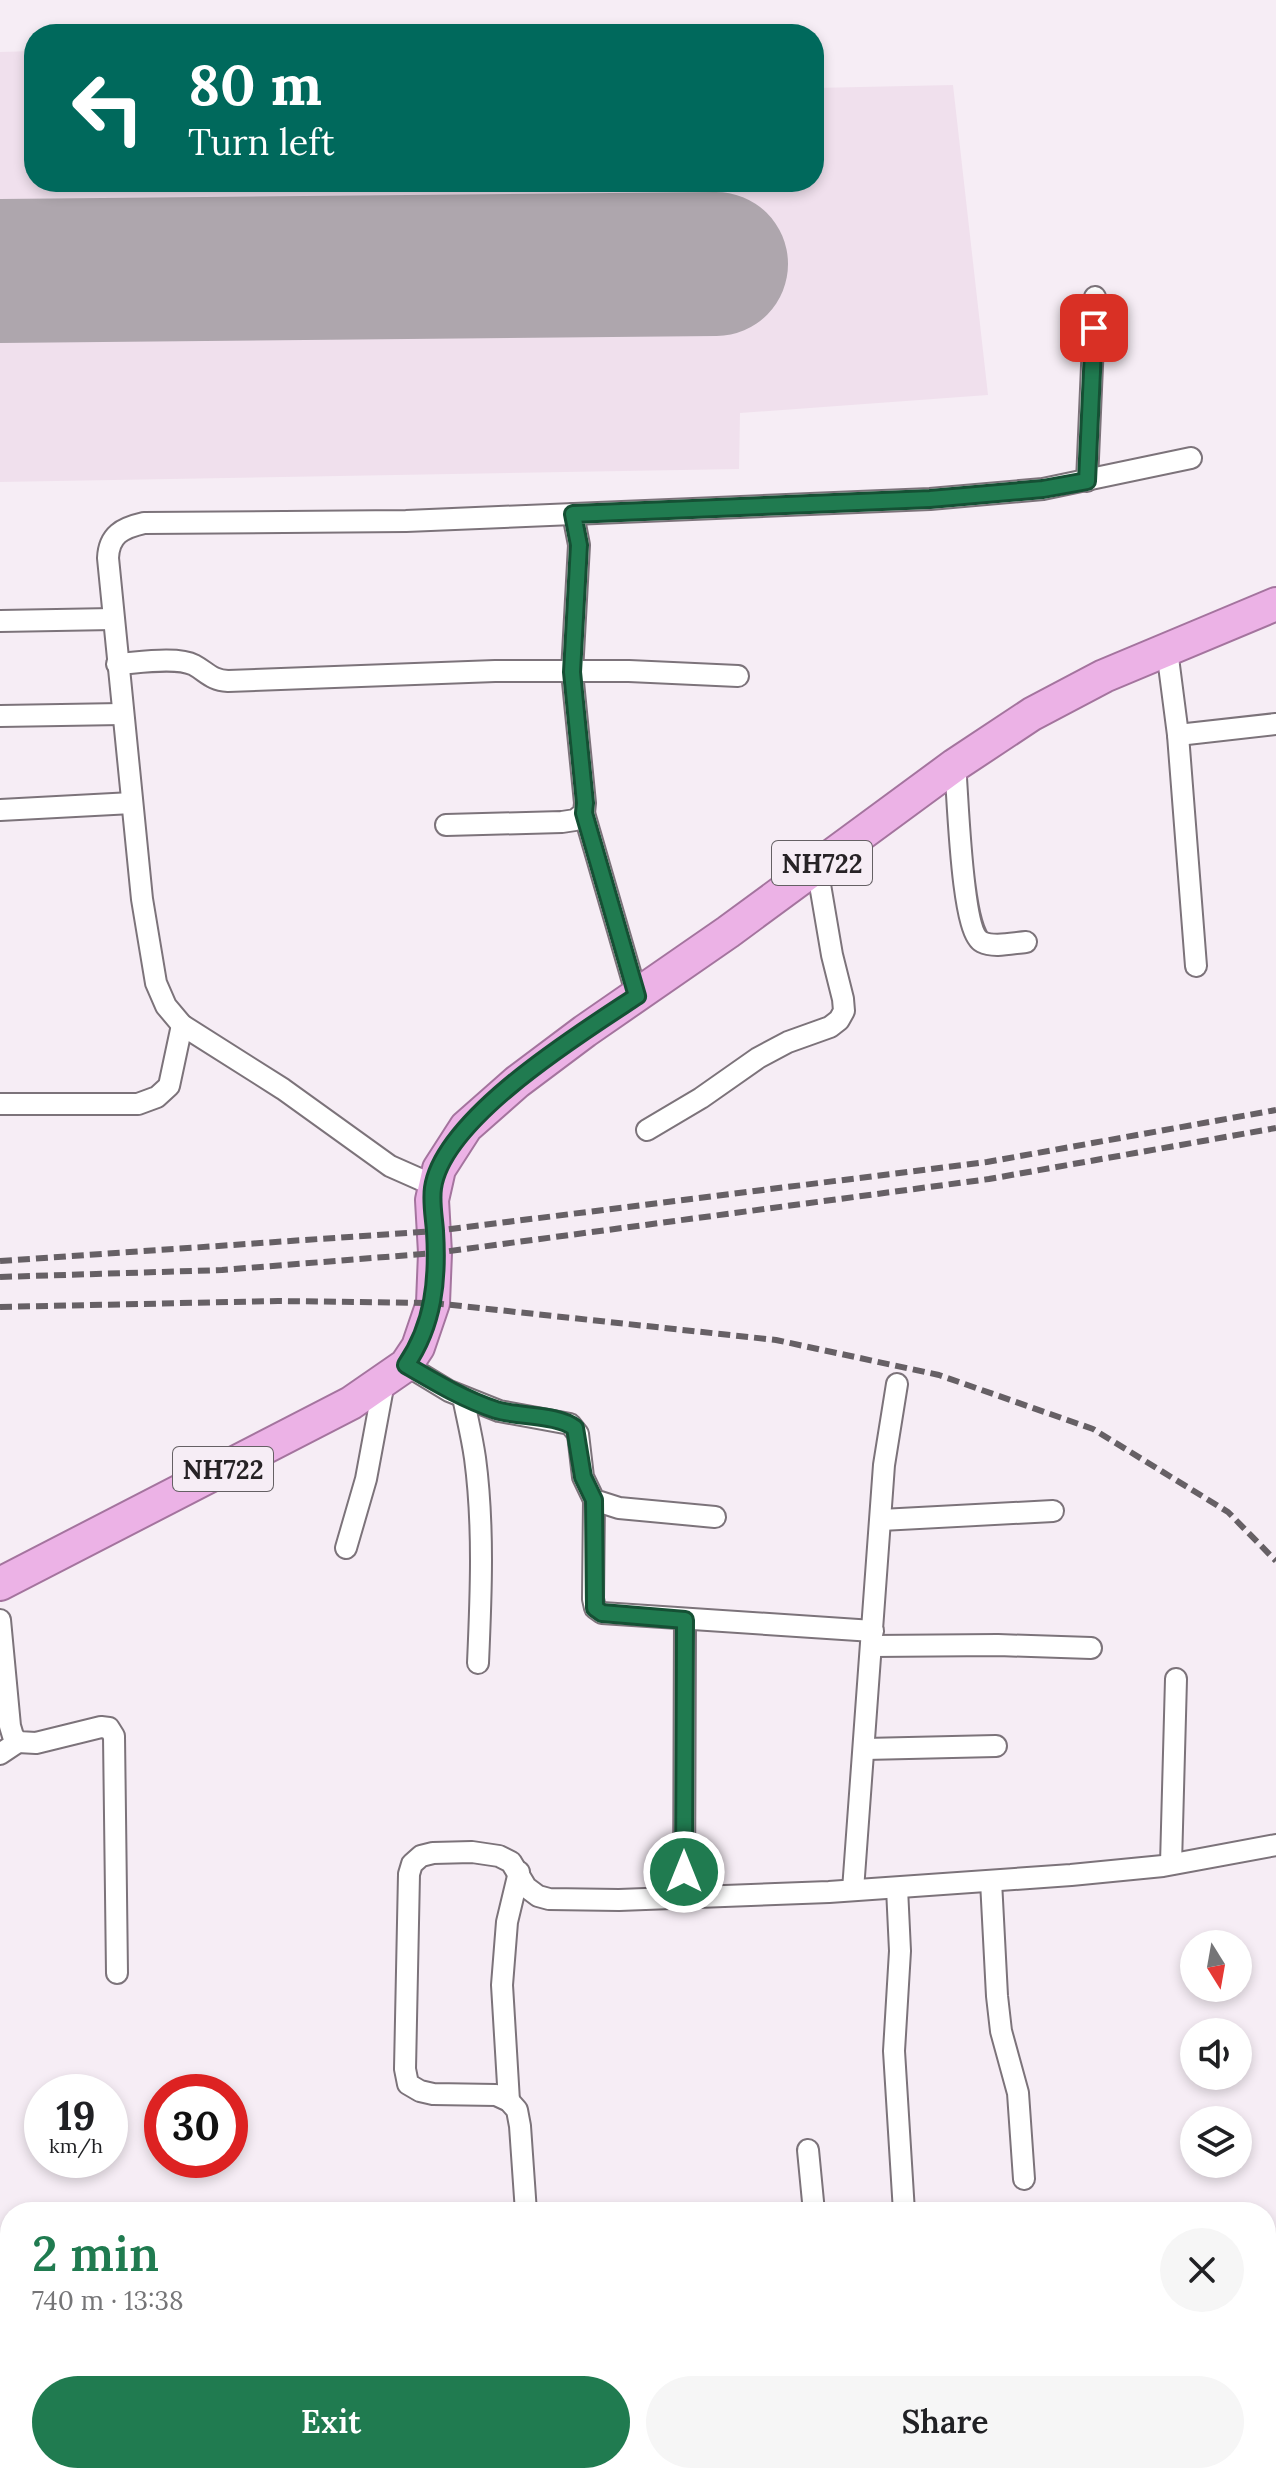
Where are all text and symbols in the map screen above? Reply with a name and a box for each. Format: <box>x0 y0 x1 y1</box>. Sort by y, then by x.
text: 80 m <box>188 49 322 120</box>
icon: left <box>56 56 160 160</box>
text: Turn left <box>188 119 335 165</box>
pin <box>1060 294 1128 362</box>
icon: arrive <box>1072 306 1116 350</box>
road number: NH722 <box>772 841 872 885</box>
road number: NH722 <box>173 1447 273 1491</box>
position arrow <box>642 1830 726 1914</box>
north arrow <box>1180 1930 1252 2002</box>
map controls <box>1180 1930 1252 2178</box>
button: sound <box>1180 2018 1252 2090</box>
speed limit sign: 30 <box>144 2074 248 2178</box>
text: 19 <box>56 2090 96 2141</box>
button: layers <box>1180 2106 1252 2178</box>
text: km/h <box>49 2133 103 2158</box>
text: 2 min <box>32 2223 159 2284</box>
button: close <box>1160 2228 1244 2312</box>
text: 740 m · 13:38 <box>32 2284 184 2317</box>
button: Exit <box>32 2376 630 2468</box>
button: Share <box>646 2376 1244 2468</box>

